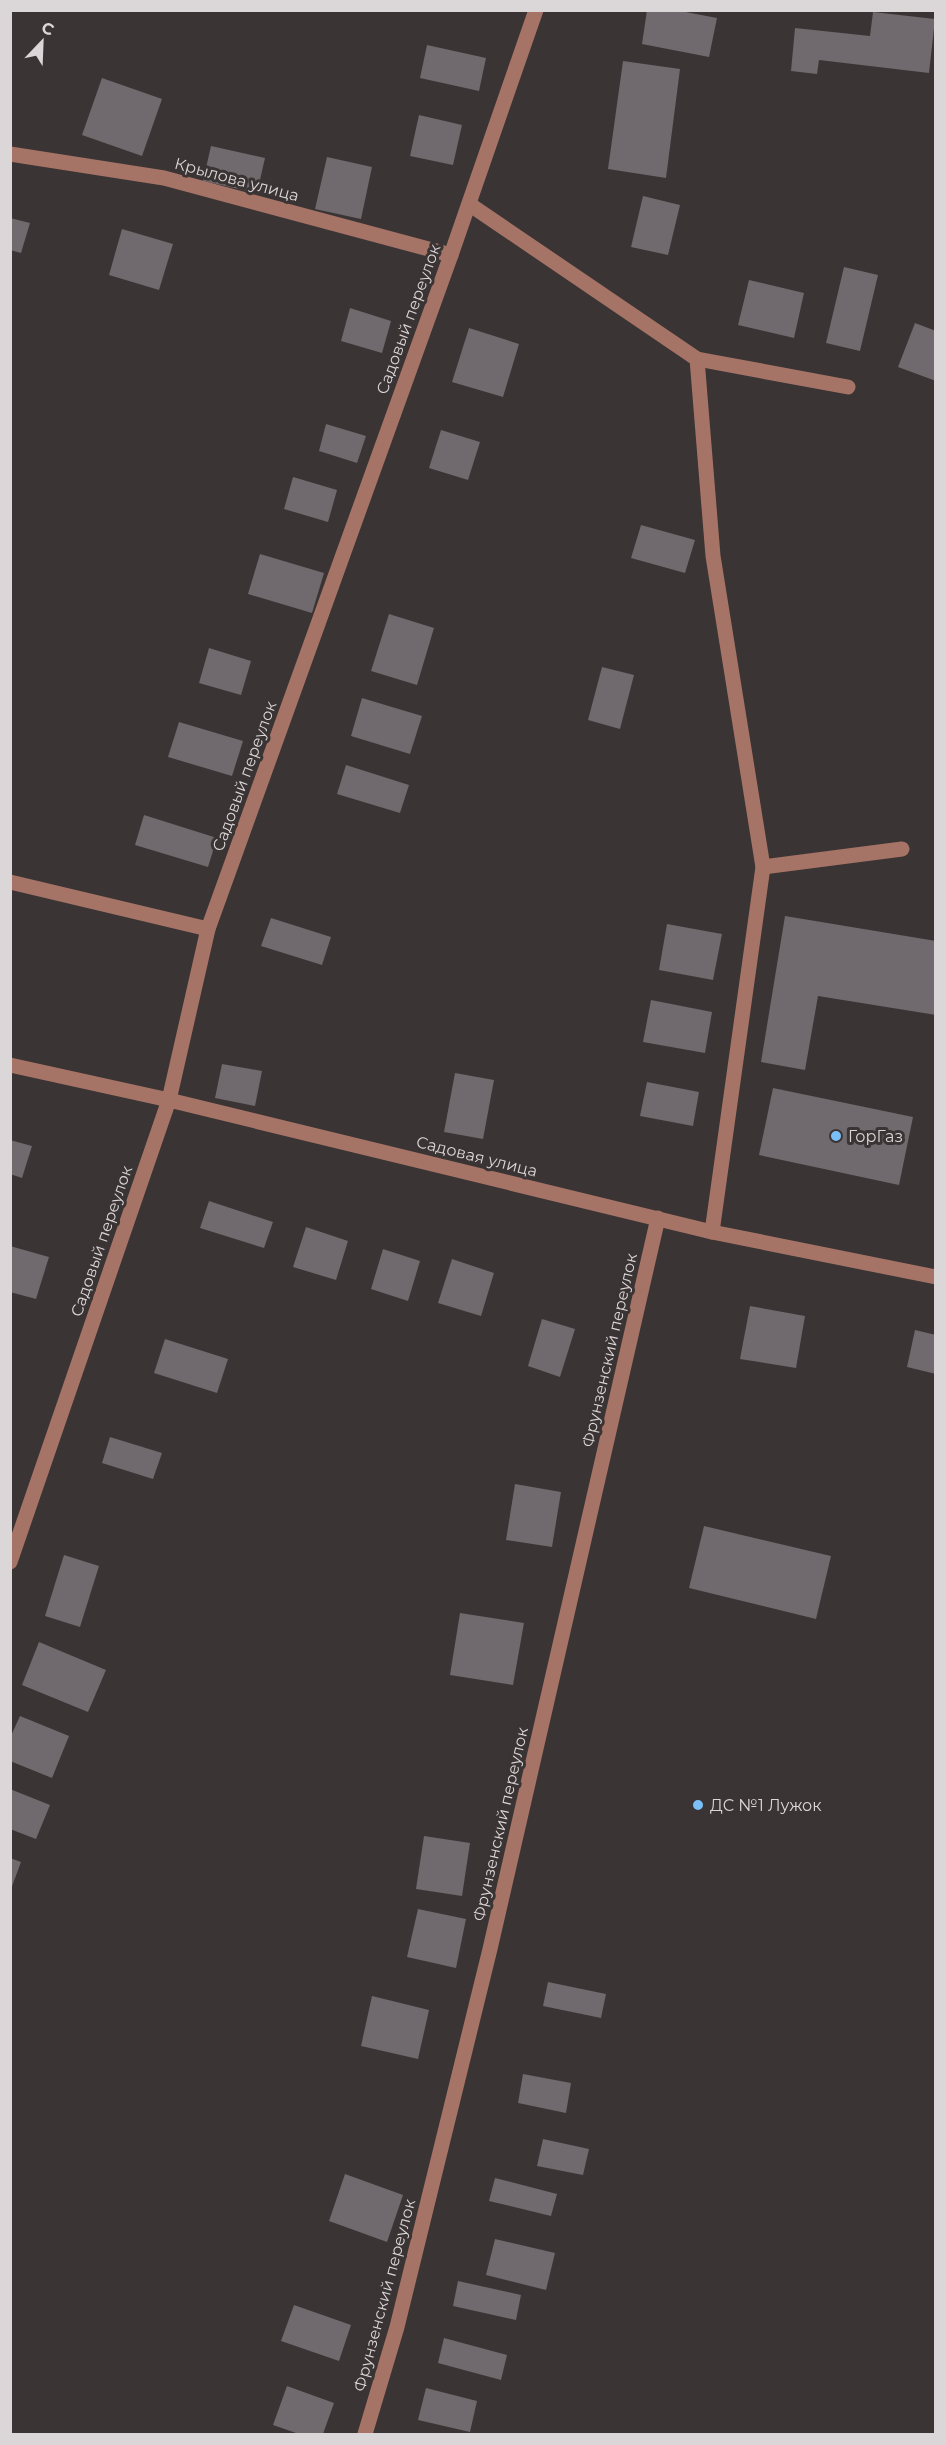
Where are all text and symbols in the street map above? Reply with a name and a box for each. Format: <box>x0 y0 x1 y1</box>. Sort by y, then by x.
north arrow <box>12 12 72 72</box>
text: С <box>39 18 57 40</box>
street label: Крылова улица <box>173 154 301 205</box>
street label: Садовый переулок <box>372 241 445 397</box>
street label: Садовый переулок <box>208 698 281 854</box>
place label: ГорГаз <box>848 1127 903 1146</box>
marker: ГорГаз <box>829 1129 843 1143</box>
street label: Садовая улица <box>414 1132 539 1181</box>
street label: Садовый переулок <box>67 1163 136 1319</box>
street label: Фрунзенский переулок <box>578 1251 641 1449</box>
street label: Фрунзенский переулок <box>469 1725 532 1923</box>
place label: ДС №1 Лужок <box>710 1796 822 1815</box>
marker: ДС №1 Лужок <box>691 1798 705 1812</box>
street label: Фрунзенский переулок <box>350 2196 420 2393</box>

